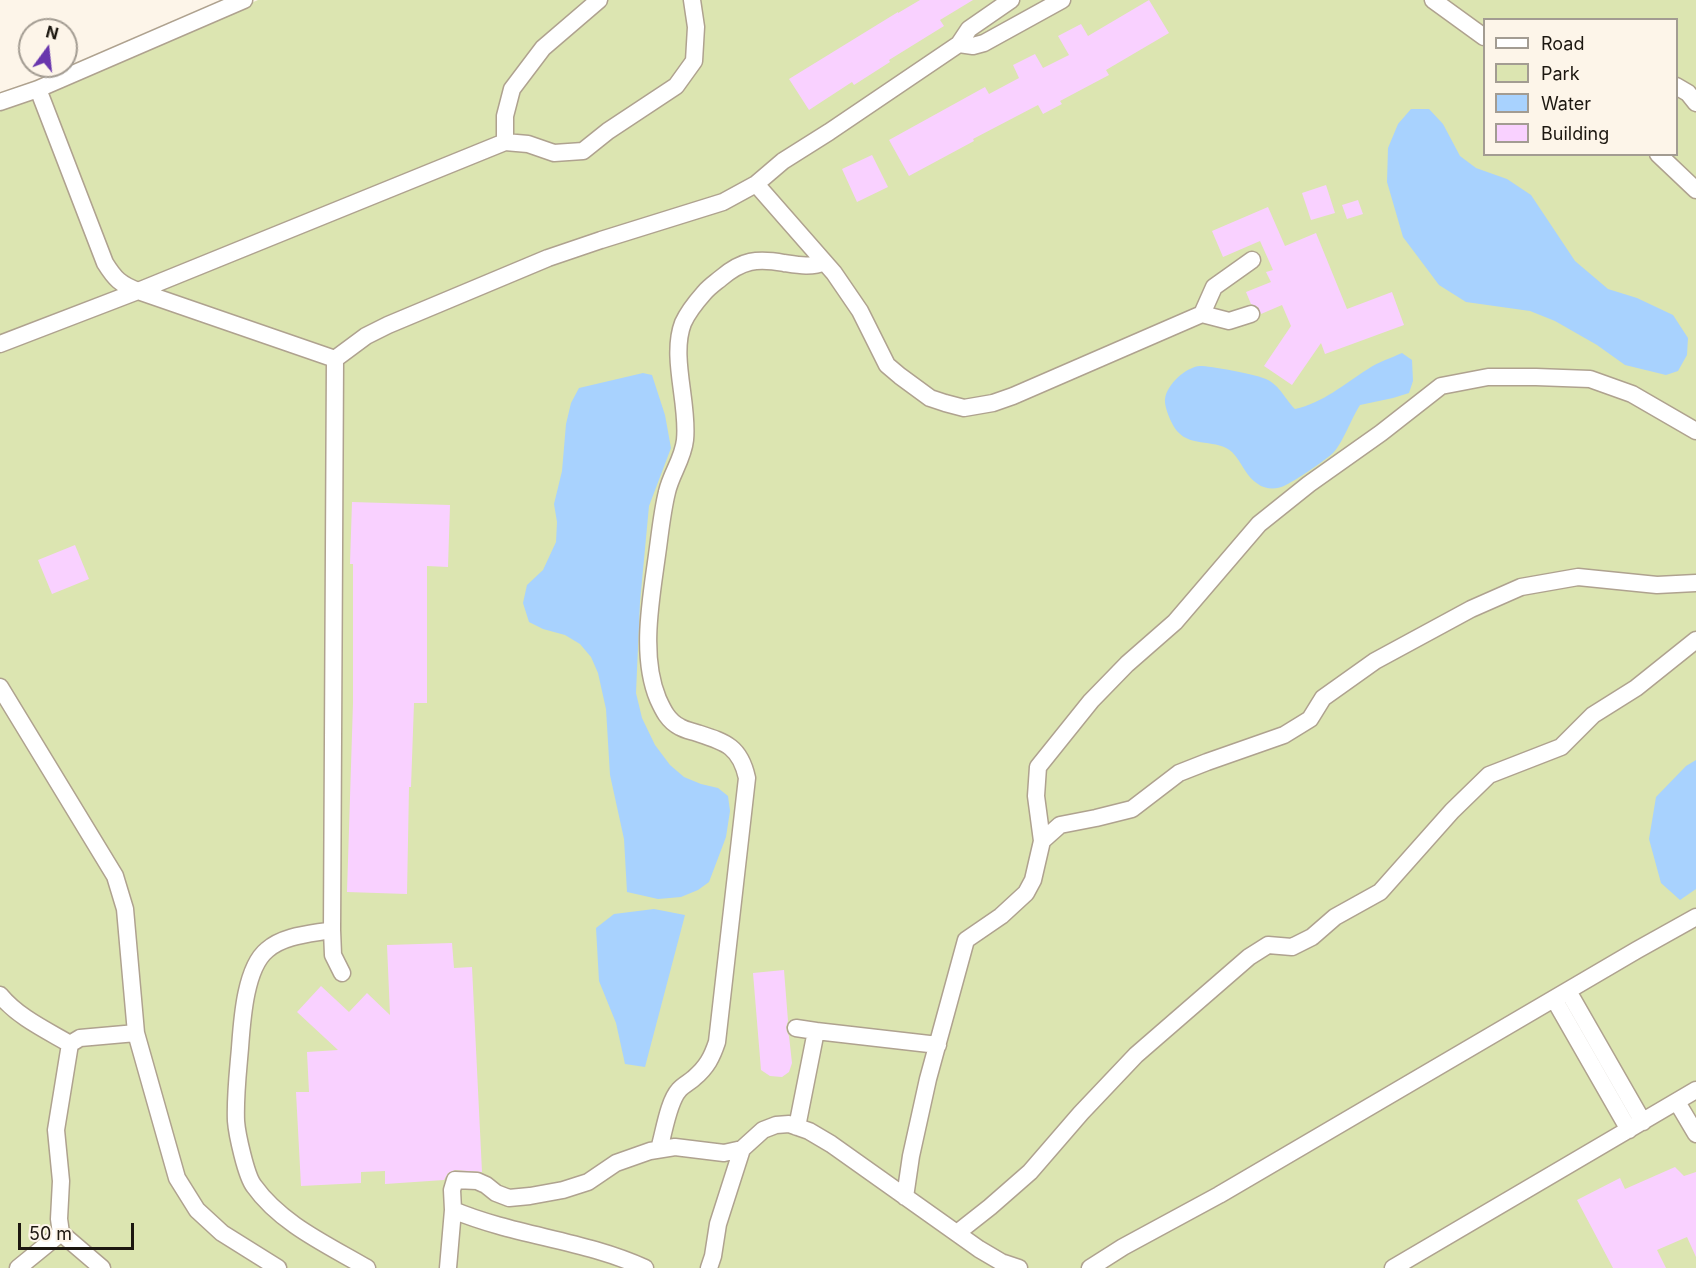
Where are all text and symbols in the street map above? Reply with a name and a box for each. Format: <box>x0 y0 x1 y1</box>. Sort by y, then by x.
north arrow <box>18 18 78 78</box>
legend <box>1483 18 1678 156</box>
text: N <box>44 21 61 44</box>
text: Road <box>1541 33 1584 54</box>
text: Park <box>1541 63 1580 84</box>
text: Water <box>1541 93 1591 114</box>
text: Building <box>1541 123 1609 144</box>
scale bar <box>21 1211 136 1249</box>
text: 50 m <box>29 1223 72 1244</box>

